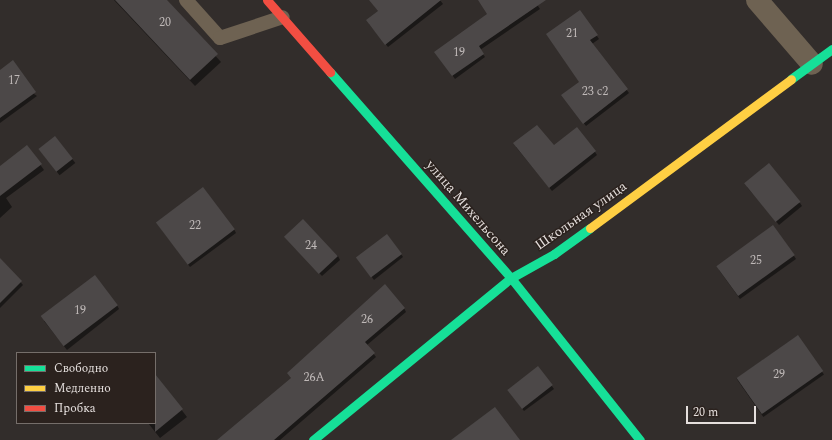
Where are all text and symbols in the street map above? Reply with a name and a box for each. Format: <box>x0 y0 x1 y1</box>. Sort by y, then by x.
house number: 20 <box>159 16 171 30</box>
house number: 21 <box>566 27 578 41</box>
house number: 19 <box>453 46 465 60</box>
house number: 17 <box>8 74 20 88</box>
house number: 23 с2 <box>582 85 608 99</box>
street label: улица Михельсона <box>422 157 514 259</box>
street label: Школьная улица <box>532 178 630 254</box>
house number: 22 <box>189 219 201 233</box>
house number: 24 <box>305 239 317 253</box>
house number: 25 <box>750 254 762 268</box>
house number: 19 <box>74 304 86 318</box>
house number: 26 <box>361 313 373 327</box>
legend <box>16 352 156 424</box>
text: Свободно <box>54 359 108 378</box>
house number: 29 <box>773 368 785 382</box>
house number: 26А <box>304 371 324 385</box>
text: Медленно <box>54 379 111 398</box>
scale bar <box>688 398 758 424</box>
text: Пробка <box>54 399 96 418</box>
text: 20 m <box>693 403 718 422</box>

